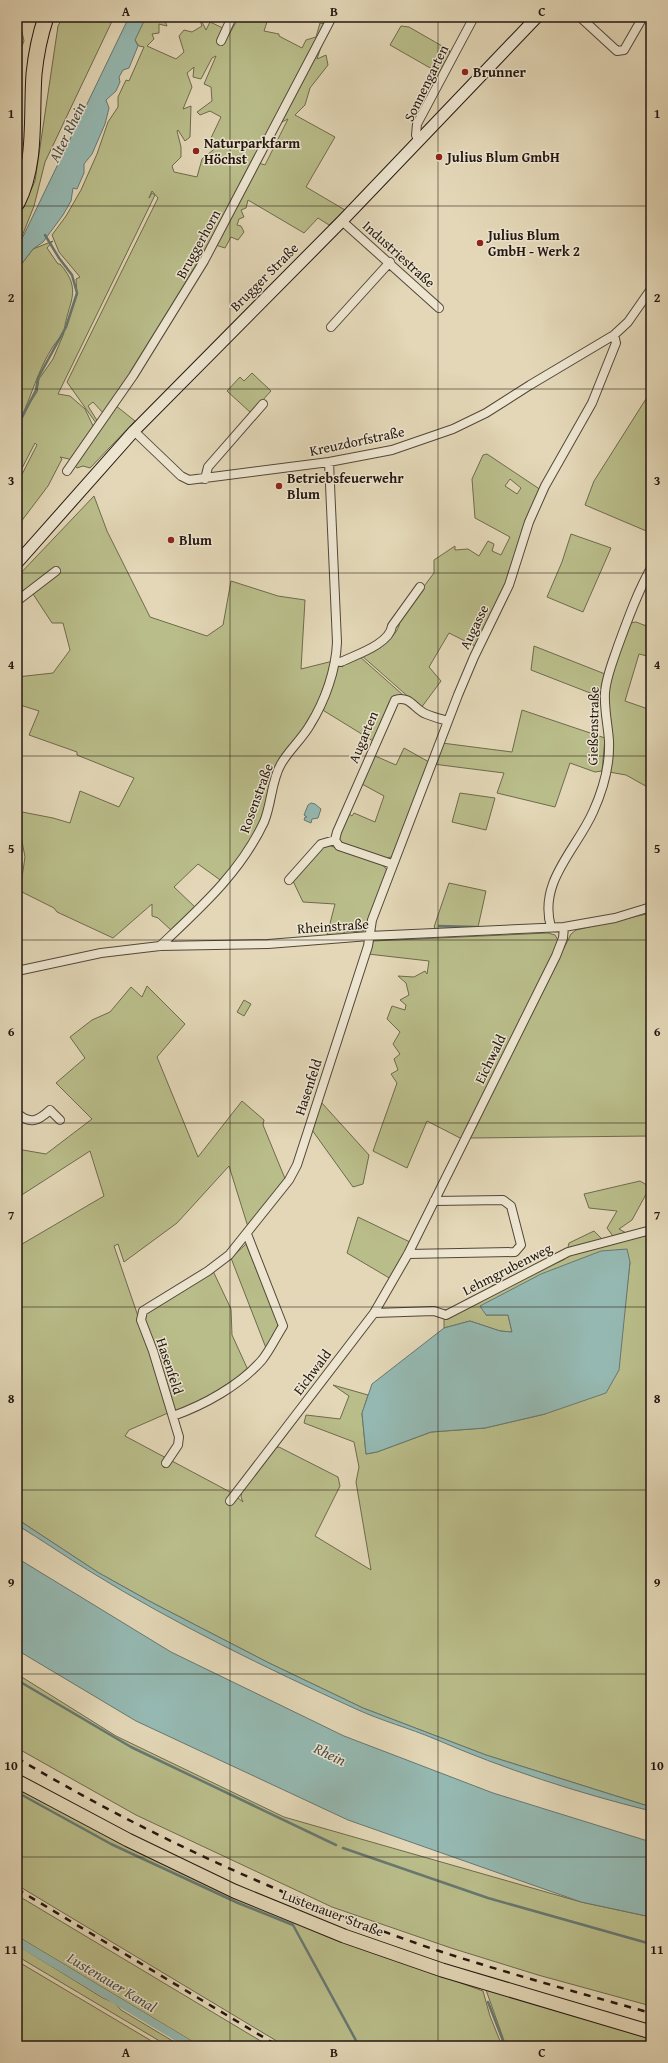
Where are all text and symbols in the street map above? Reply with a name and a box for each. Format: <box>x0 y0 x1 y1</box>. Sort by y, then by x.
text: A <box>122 2 131 21</box>
text: B <box>330 2 338 21</box>
text: C <box>538 2 546 21</box>
street label: Sonnengarten <box>399 41 453 125</box>
place label: Brunner <box>473 62 527 82</box>
marker: Brunner <box>460 67 470 77</box>
water label: Alter Rhein <box>43 98 91 167</box>
text: 1 <box>8 104 14 123</box>
text: 1 <box>654 104 660 123</box>
place label: Naturparkfarm Höchst <box>204 133 300 169</box>
marker: Naturparkfarm Höchst <box>191 146 201 156</box>
place label: Julius Blum GmbH <box>445 147 560 167</box>
marker: Julius Blum GmbH <box>434 152 444 162</box>
street label: Bruggerhorn <box>171 206 225 282</box>
street label: Industriestraße <box>358 216 440 292</box>
place label: Julius Blum GmbH - Werk 2 <box>486 225 580 261</box>
street label: Brugger Straße <box>225 238 303 316</box>
marker: Julius Blum GmbH - Werk 2 <box>475 238 485 248</box>
text: 2 <box>8 288 15 307</box>
text: 2 <box>654 288 661 307</box>
street label: Kreuzdorfstraße <box>308 421 407 461</box>
place label: Betriebsfeuerwehr Blum <box>287 468 404 504</box>
text: 3 <box>8 471 14 490</box>
text: 3 <box>654 471 660 490</box>
marker: Betriebsfeuerwehr Blum <box>274 481 284 491</box>
place label: Blum <box>179 530 212 550</box>
marker: Blum <box>166 535 176 545</box>
street label: Augasse <box>455 601 494 653</box>
text: 4 <box>8 655 15 674</box>
text: 4 <box>654 655 661 674</box>
street label: Gießenstraße <box>582 686 604 766</box>
street label: Augarten <box>343 708 383 766</box>
street label: Rosenstraße <box>234 760 278 836</box>
text: 5 <box>8 839 15 858</box>
text: 5 <box>654 839 661 858</box>
street label: Rheinstraße <box>296 913 370 938</box>
text: 6 <box>8 1022 15 1041</box>
text: 6 <box>654 1022 661 1041</box>
street label: Eichwald <box>469 1030 511 1087</box>
street label: Hasenfeld <box>289 1056 327 1118</box>
text: 7 <box>8 1206 15 1225</box>
text: 7 <box>654 1206 661 1225</box>
street label: Lehmgrubenweg <box>459 1238 555 1300</box>
street label: Hasenfeld <box>151 1335 189 1397</box>
street label: Eichwald <box>288 1345 336 1399</box>
text: 8 <box>8 1389 15 1408</box>
text: 8 <box>654 1389 661 1408</box>
text: 9 <box>8 1573 15 1592</box>
text: 9 <box>654 1573 661 1592</box>
water label: Rhein <box>310 1737 350 1771</box>
text: 10 <box>4 1756 18 1775</box>
text: 10 <box>650 1756 664 1775</box>
street label: Lustenauer Straße <box>279 1884 387 1942</box>
text: 11 <box>4 1940 18 1959</box>
text: 11 <box>650 1940 664 1959</box>
water label: Lustenauer Kanal <box>62 1946 161 2017</box>
text: A <box>122 2043 131 2062</box>
text: B <box>330 2043 338 2062</box>
text: C <box>538 2043 546 2062</box>

